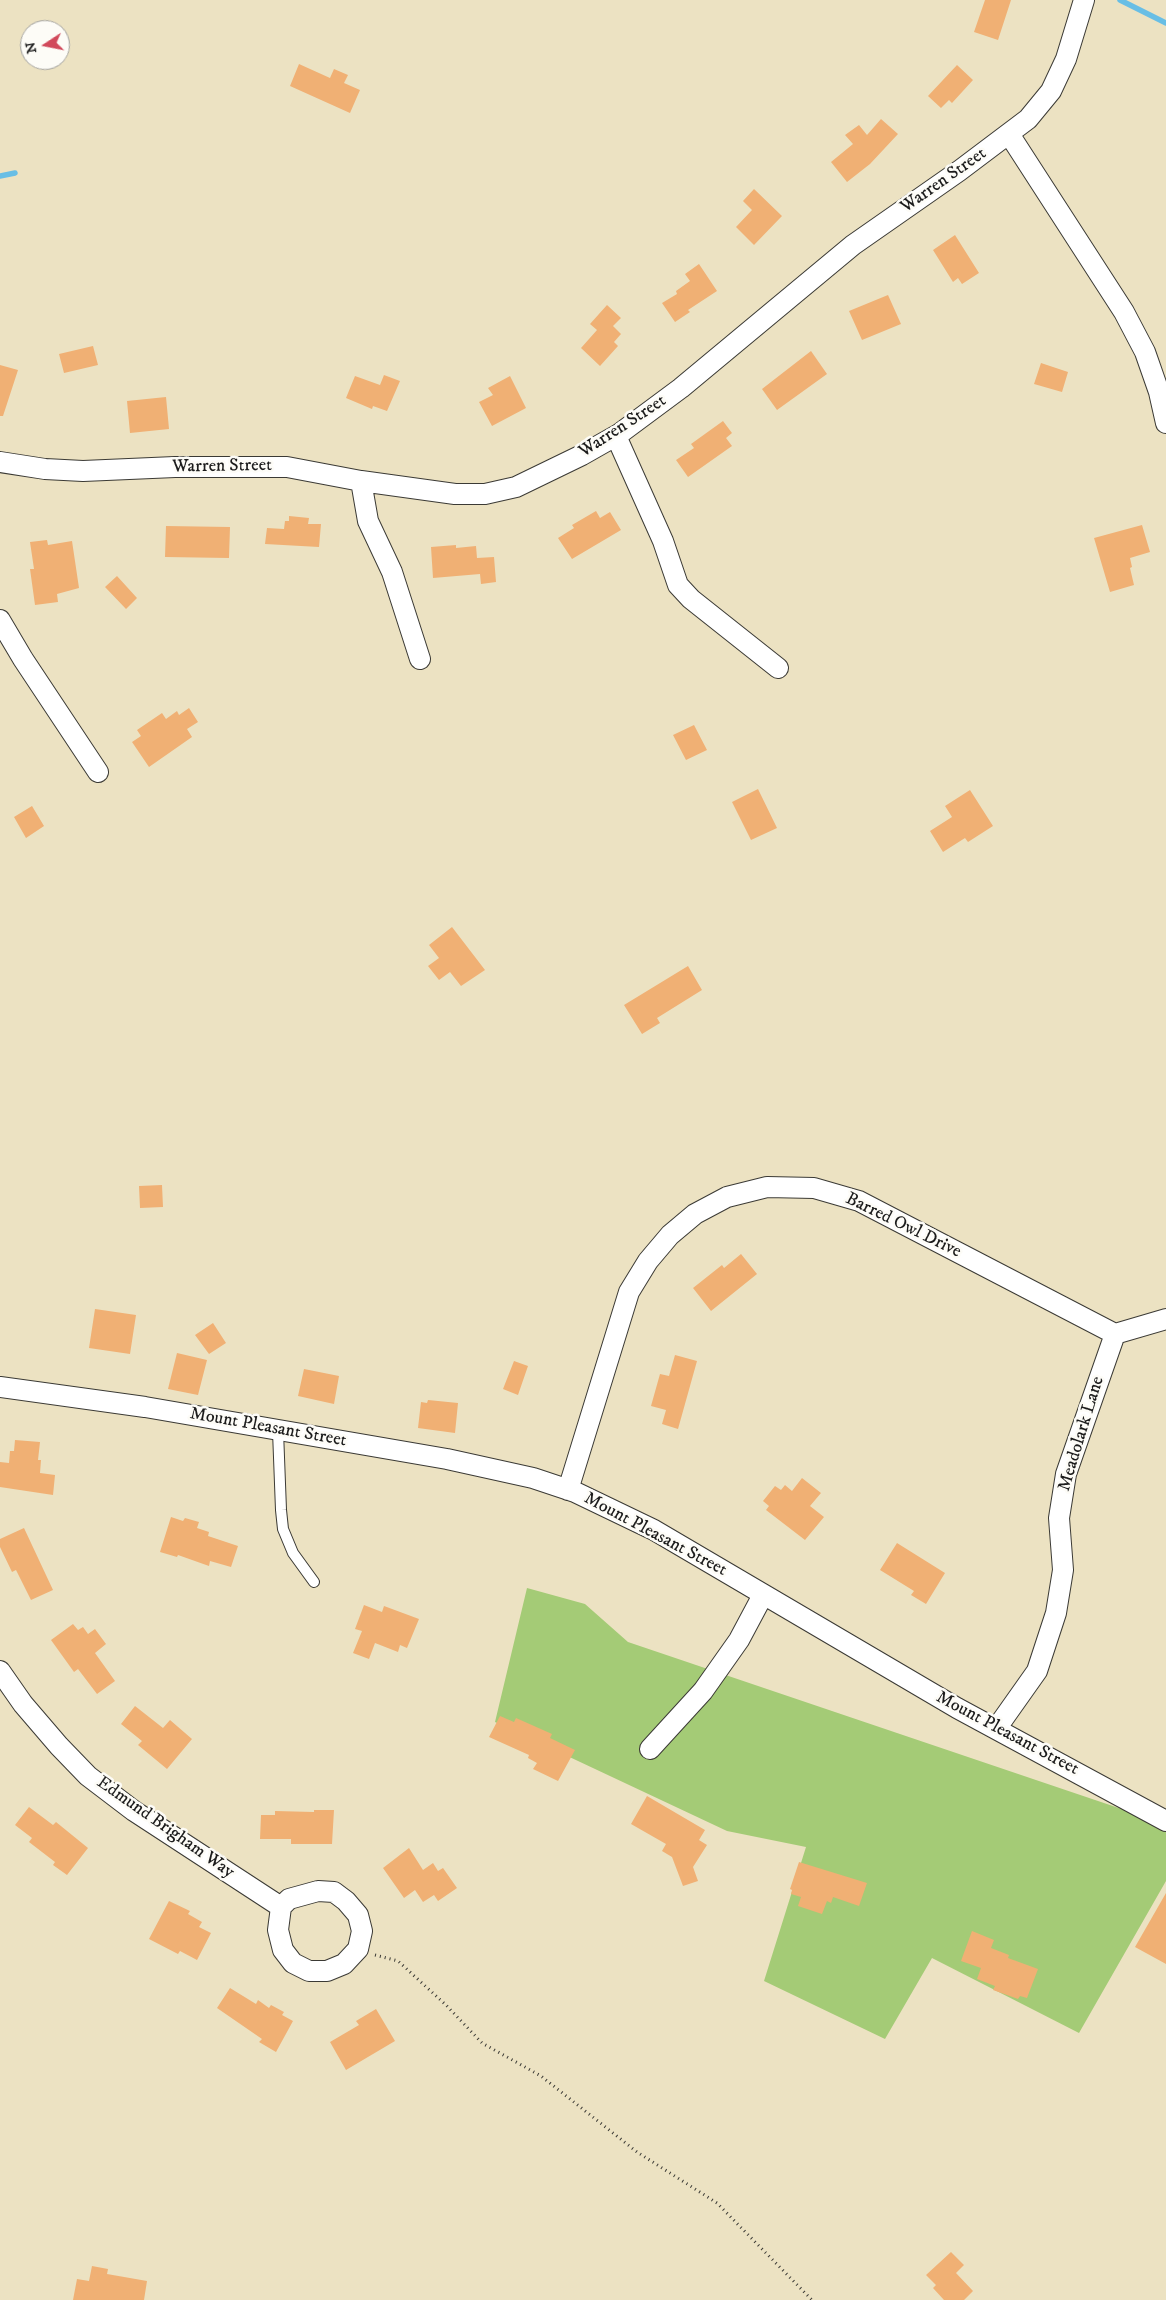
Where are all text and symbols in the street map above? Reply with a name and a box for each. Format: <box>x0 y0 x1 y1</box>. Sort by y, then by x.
north arrow <box>20 20 70 70</box>
text: N <box>21 40 41 55</box>
street label: Warren Street <box>897 144 991 218</box>
street label: Warren Street <box>575 391 671 463</box>
street label: Warren Street <box>172 455 272 479</box>
street label: Barred Owl Drive <box>842 1189 964 1263</box>
street label: Meadolark Lane <box>1054 1374 1110 1494</box>
street label: Mount Pleasant Street <box>188 1404 348 1452</box>
street label: Mount Pleasant Street <box>580 1488 730 1582</box>
street label: Mount Pleasant Street <box>932 1687 1082 1781</box>
street label: Edmund Brigham Way <box>92 1772 238 1884</box>

